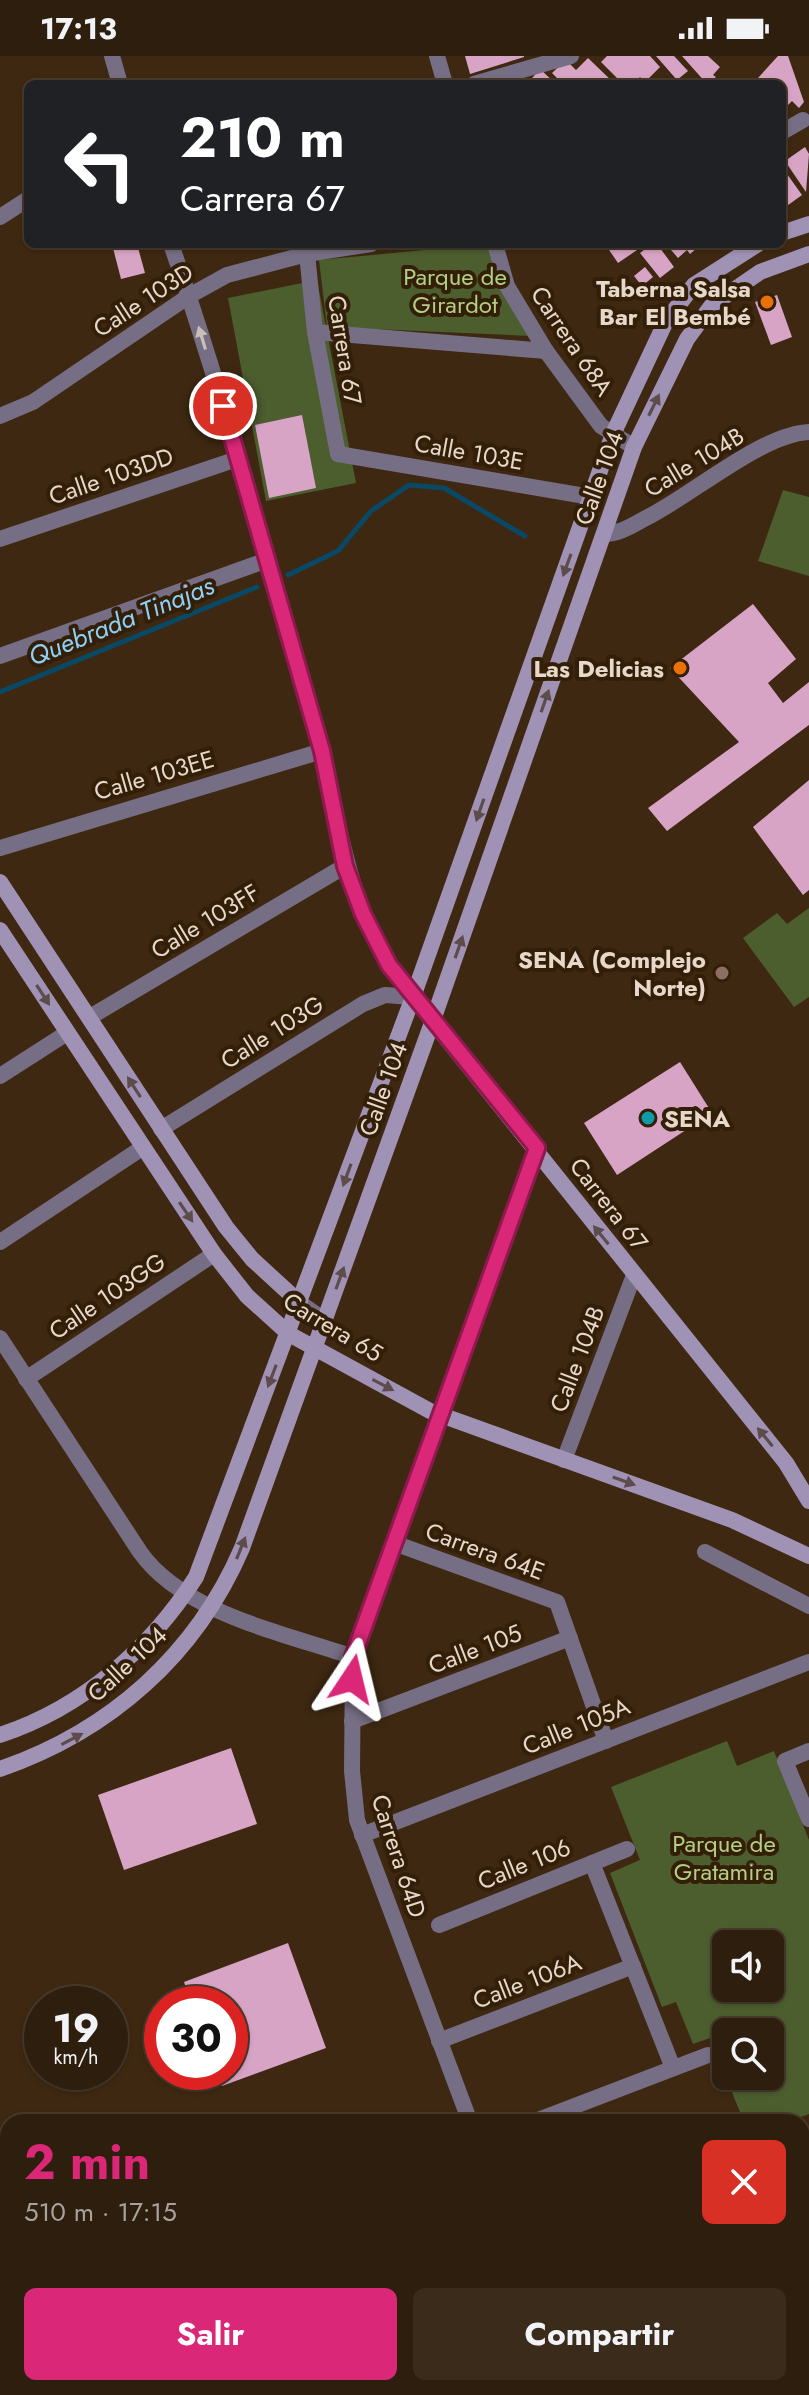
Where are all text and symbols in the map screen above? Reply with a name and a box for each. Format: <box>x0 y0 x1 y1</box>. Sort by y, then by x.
text: 17:13 <box>40 7 117 50</box>
text: 210 m <box>180 97 345 178</box>
icon: left <box>48 112 152 216</box>
text: Carrera 67 <box>180 172 345 224</box>
street label: Calle 103D <box>86 254 200 346</box>
park label: Parque de Girardot <box>403 259 507 322</box>
place label: Taberna Salsa Bar El Bembé <box>596 271 751 334</box>
street label: Carrera 68A <box>522 279 622 403</box>
street label: Carrera 67 <box>319 293 371 407</box>
marker: Taberna Salsa Bar El Bembé <box>758 293 776 311</box>
one-way arrow <box>196 326 208 350</box>
pin <box>189 372 257 440</box>
icon: arrive <box>201 384 245 428</box>
one-way arrow <box>647 394 661 417</box>
street label: Calle 104B <box>637 418 751 506</box>
street label: Calle 103E <box>412 425 526 479</box>
street label: Calle 104 <box>566 426 632 530</box>
street label: Calle 103DD <box>44 438 178 514</box>
one-way arrow <box>560 553 573 577</box>
water label: Quebrada Tinajas <box>23 566 220 676</box>
place label: Las Delicias <box>533 651 664 686</box>
marker: Las Delicias <box>671 659 689 677</box>
one-way arrow <box>539 689 552 713</box>
street label: Calle 103EE <box>90 741 218 809</box>
one-way arrow <box>473 798 485 822</box>
street label: Calle 103FF <box>144 875 266 967</box>
one-way arrow <box>453 935 465 959</box>
place label: SENA (Complejo Norte) <box>518 942 706 1005</box>
marker: SENA (Complejo Norte) <box>713 964 731 982</box>
one-way arrow <box>35 984 49 1006</box>
street label: Calle 103G <box>214 987 330 1077</box>
street label: Calle 104 <box>350 1037 416 1141</box>
one-way arrow <box>128 1076 142 1098</box>
place label: SENA <box>664 1101 731 1136</box>
marker: SENA <box>639 1109 657 1127</box>
street label: Carrera 67 <box>561 1150 657 1258</box>
one-way arrow <box>341 1163 353 1187</box>
one-way arrow <box>178 1202 193 1223</box>
one-way arrow <box>593 1225 610 1245</box>
street label: Calle 103GG <box>42 1244 172 1348</box>
one-way arrow <box>334 1266 346 1290</box>
street label: Carrera 65 <box>277 1283 389 1371</box>
street label: Calle 104B <box>541 1301 613 1417</box>
one-way arrow <box>266 1364 278 1388</box>
one-way arrow <box>371 1378 394 1392</box>
one-way arrow <box>757 1427 774 1447</box>
one-way arrow <box>612 1476 636 1488</box>
street label: Carrera 64E <box>421 1513 549 1589</box>
one-way arrow <box>235 1536 248 1560</box>
street label: Calle 105 <box>423 1615 527 1683</box>
street label: Calle 104 <box>79 1618 175 1710</box>
position arrow <box>310 1637 394 1721</box>
street label: Calle 105A <box>517 1689 635 1763</box>
one-way arrow <box>60 1732 83 1745</box>
street label: Carrera 64D <box>363 1790 435 1922</box>
park label: Parque de Gratamira <box>672 1826 776 1889</box>
street label: Calle 106 <box>472 1829 576 1899</box>
map controls <box>712 1930 784 2090</box>
button: sound <box>712 1930 784 2002</box>
street label: Calle 106A <box>468 1944 586 2018</box>
speed limit sign: 30 <box>144 1986 248 2090</box>
text: 19 <box>52 1999 100 2057</box>
button: search <box>712 2018 784 2090</box>
text: km/h <box>53 2043 99 2072</box>
text: 2 min <box>24 2128 150 2197</box>
button: close <box>702 2140 786 2224</box>
text: 510 m · 17:15 <box>24 2193 177 2231</box>
button: Salir <box>24 2288 397 2380</box>
button: Compartir <box>413 2288 786 2380</box>

